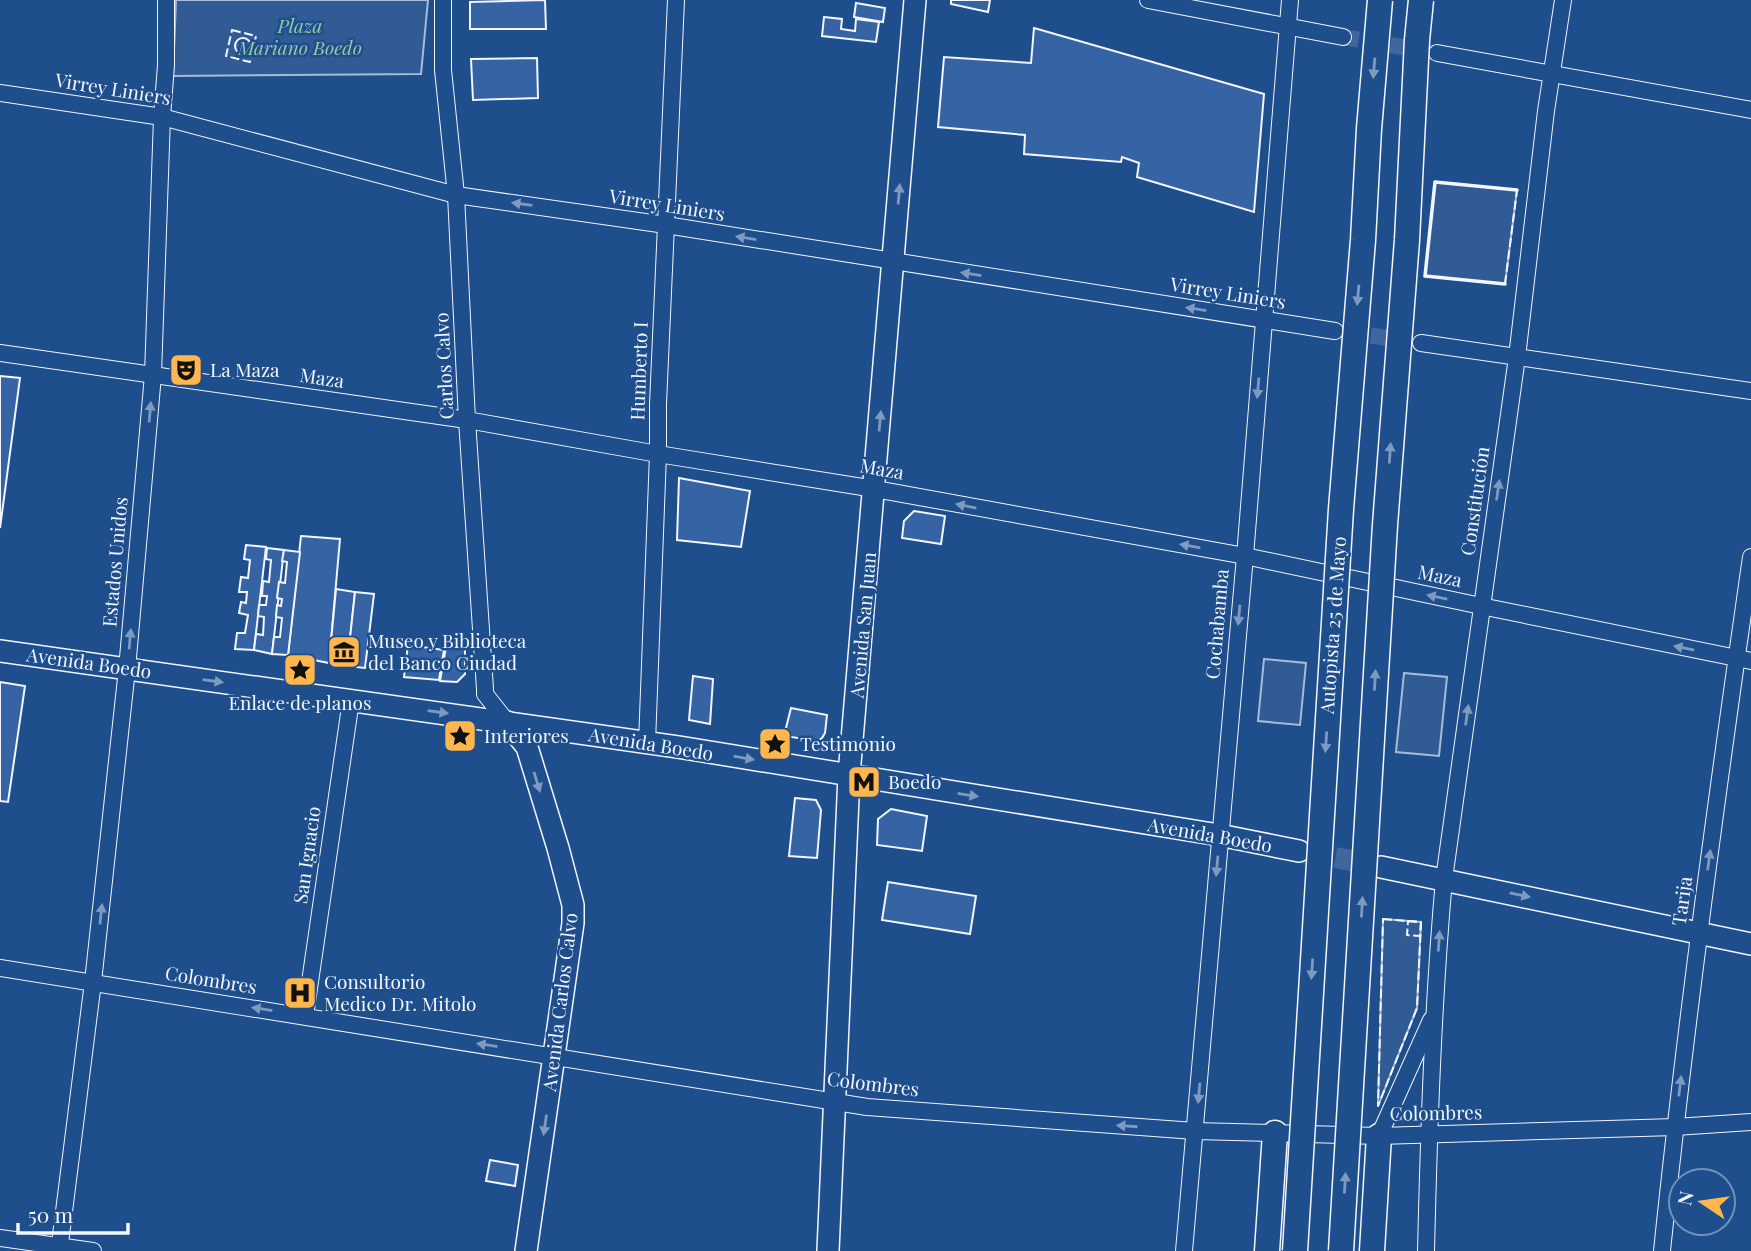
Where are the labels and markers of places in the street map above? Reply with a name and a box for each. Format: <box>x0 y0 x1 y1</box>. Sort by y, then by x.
theatre icon: La Maza <box>167 351 205 389</box>
place label: La Maza <box>210 356 280 382</box>
place label: Museo y Biblioteca del Banco Ciudad <box>368 627 527 675</box>
museum icon: Museo y Biblioteca del Banco Ciudad <box>325 633 363 671</box>
place icon: Enlace de planos <box>281 651 319 689</box>
place label: Enlace de planos <box>229 689 371 715</box>
place icon: Interiores <box>441 717 479 755</box>
place label: Interiores <box>484 722 569 748</box>
place icon: Testimonio <box>756 725 794 763</box>
place label: Testimonio <box>800 730 896 756</box>
metro station icon: Boedo <box>845 763 883 801</box>
place label: Boedo <box>888 768 941 794</box>
place label: Consultorio Medico Dr. Mitolo <box>324 968 477 1016</box>
hospital icon: Consultorio Medico Dr. Mitolo <box>281 974 319 1012</box>

